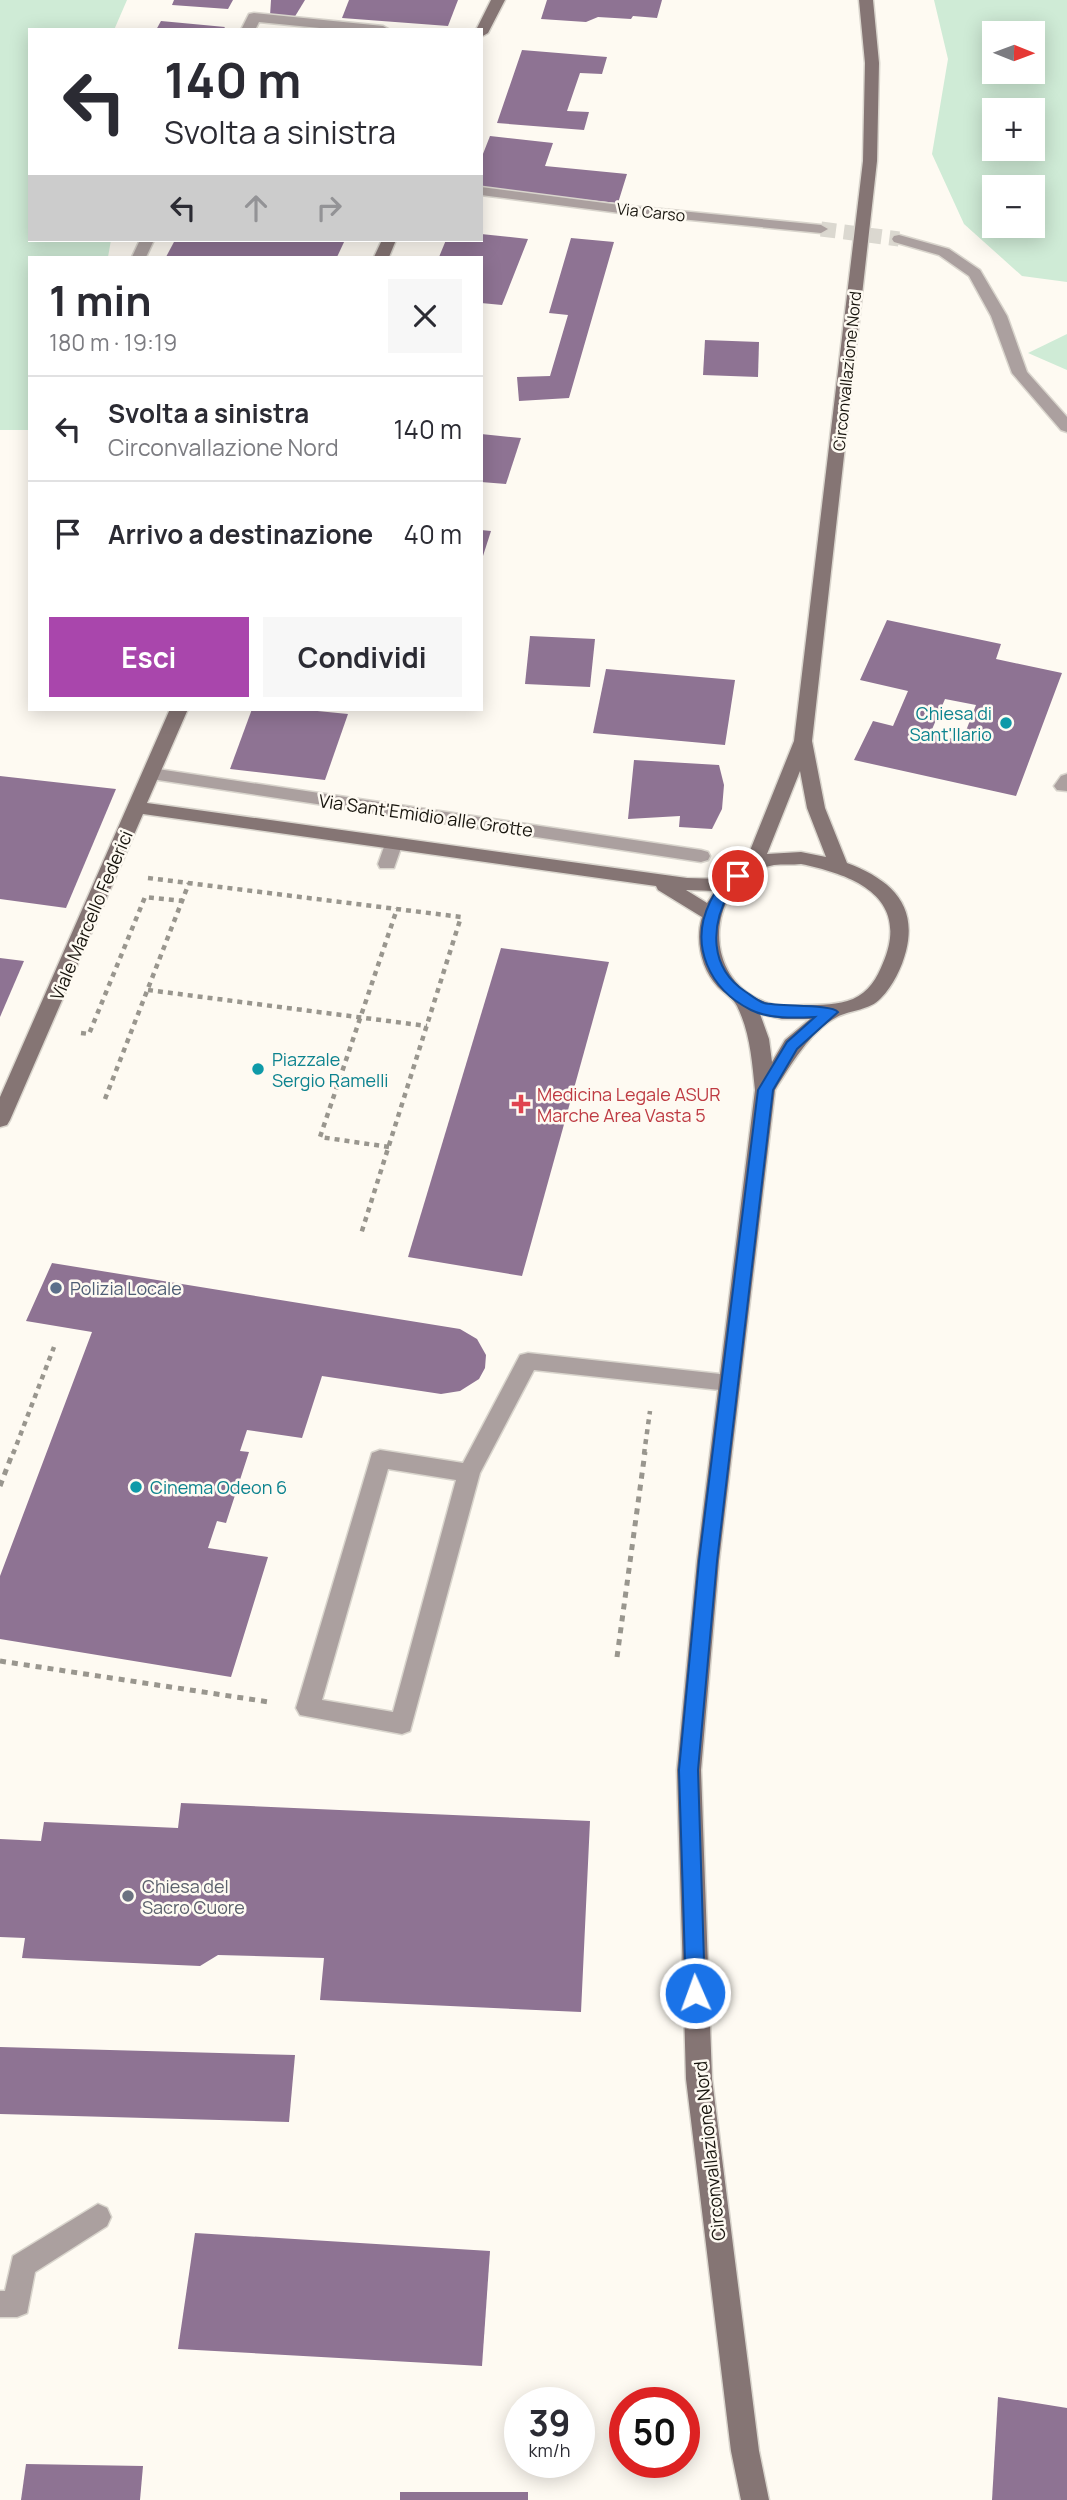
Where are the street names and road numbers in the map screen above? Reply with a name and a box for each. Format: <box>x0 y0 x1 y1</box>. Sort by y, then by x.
street label: Via Carso <box>616 197 686 227</box>
street label: Circonvallazione Nord <box>828 290 866 452</box>
street label: Via Sant'Emidio alle Grotte <box>317 788 535 842</box>
street label: Viale Marcello Federici <box>44 826 138 1004</box>
street label: Circonvallazione Nord <box>688 2060 730 2242</box>

